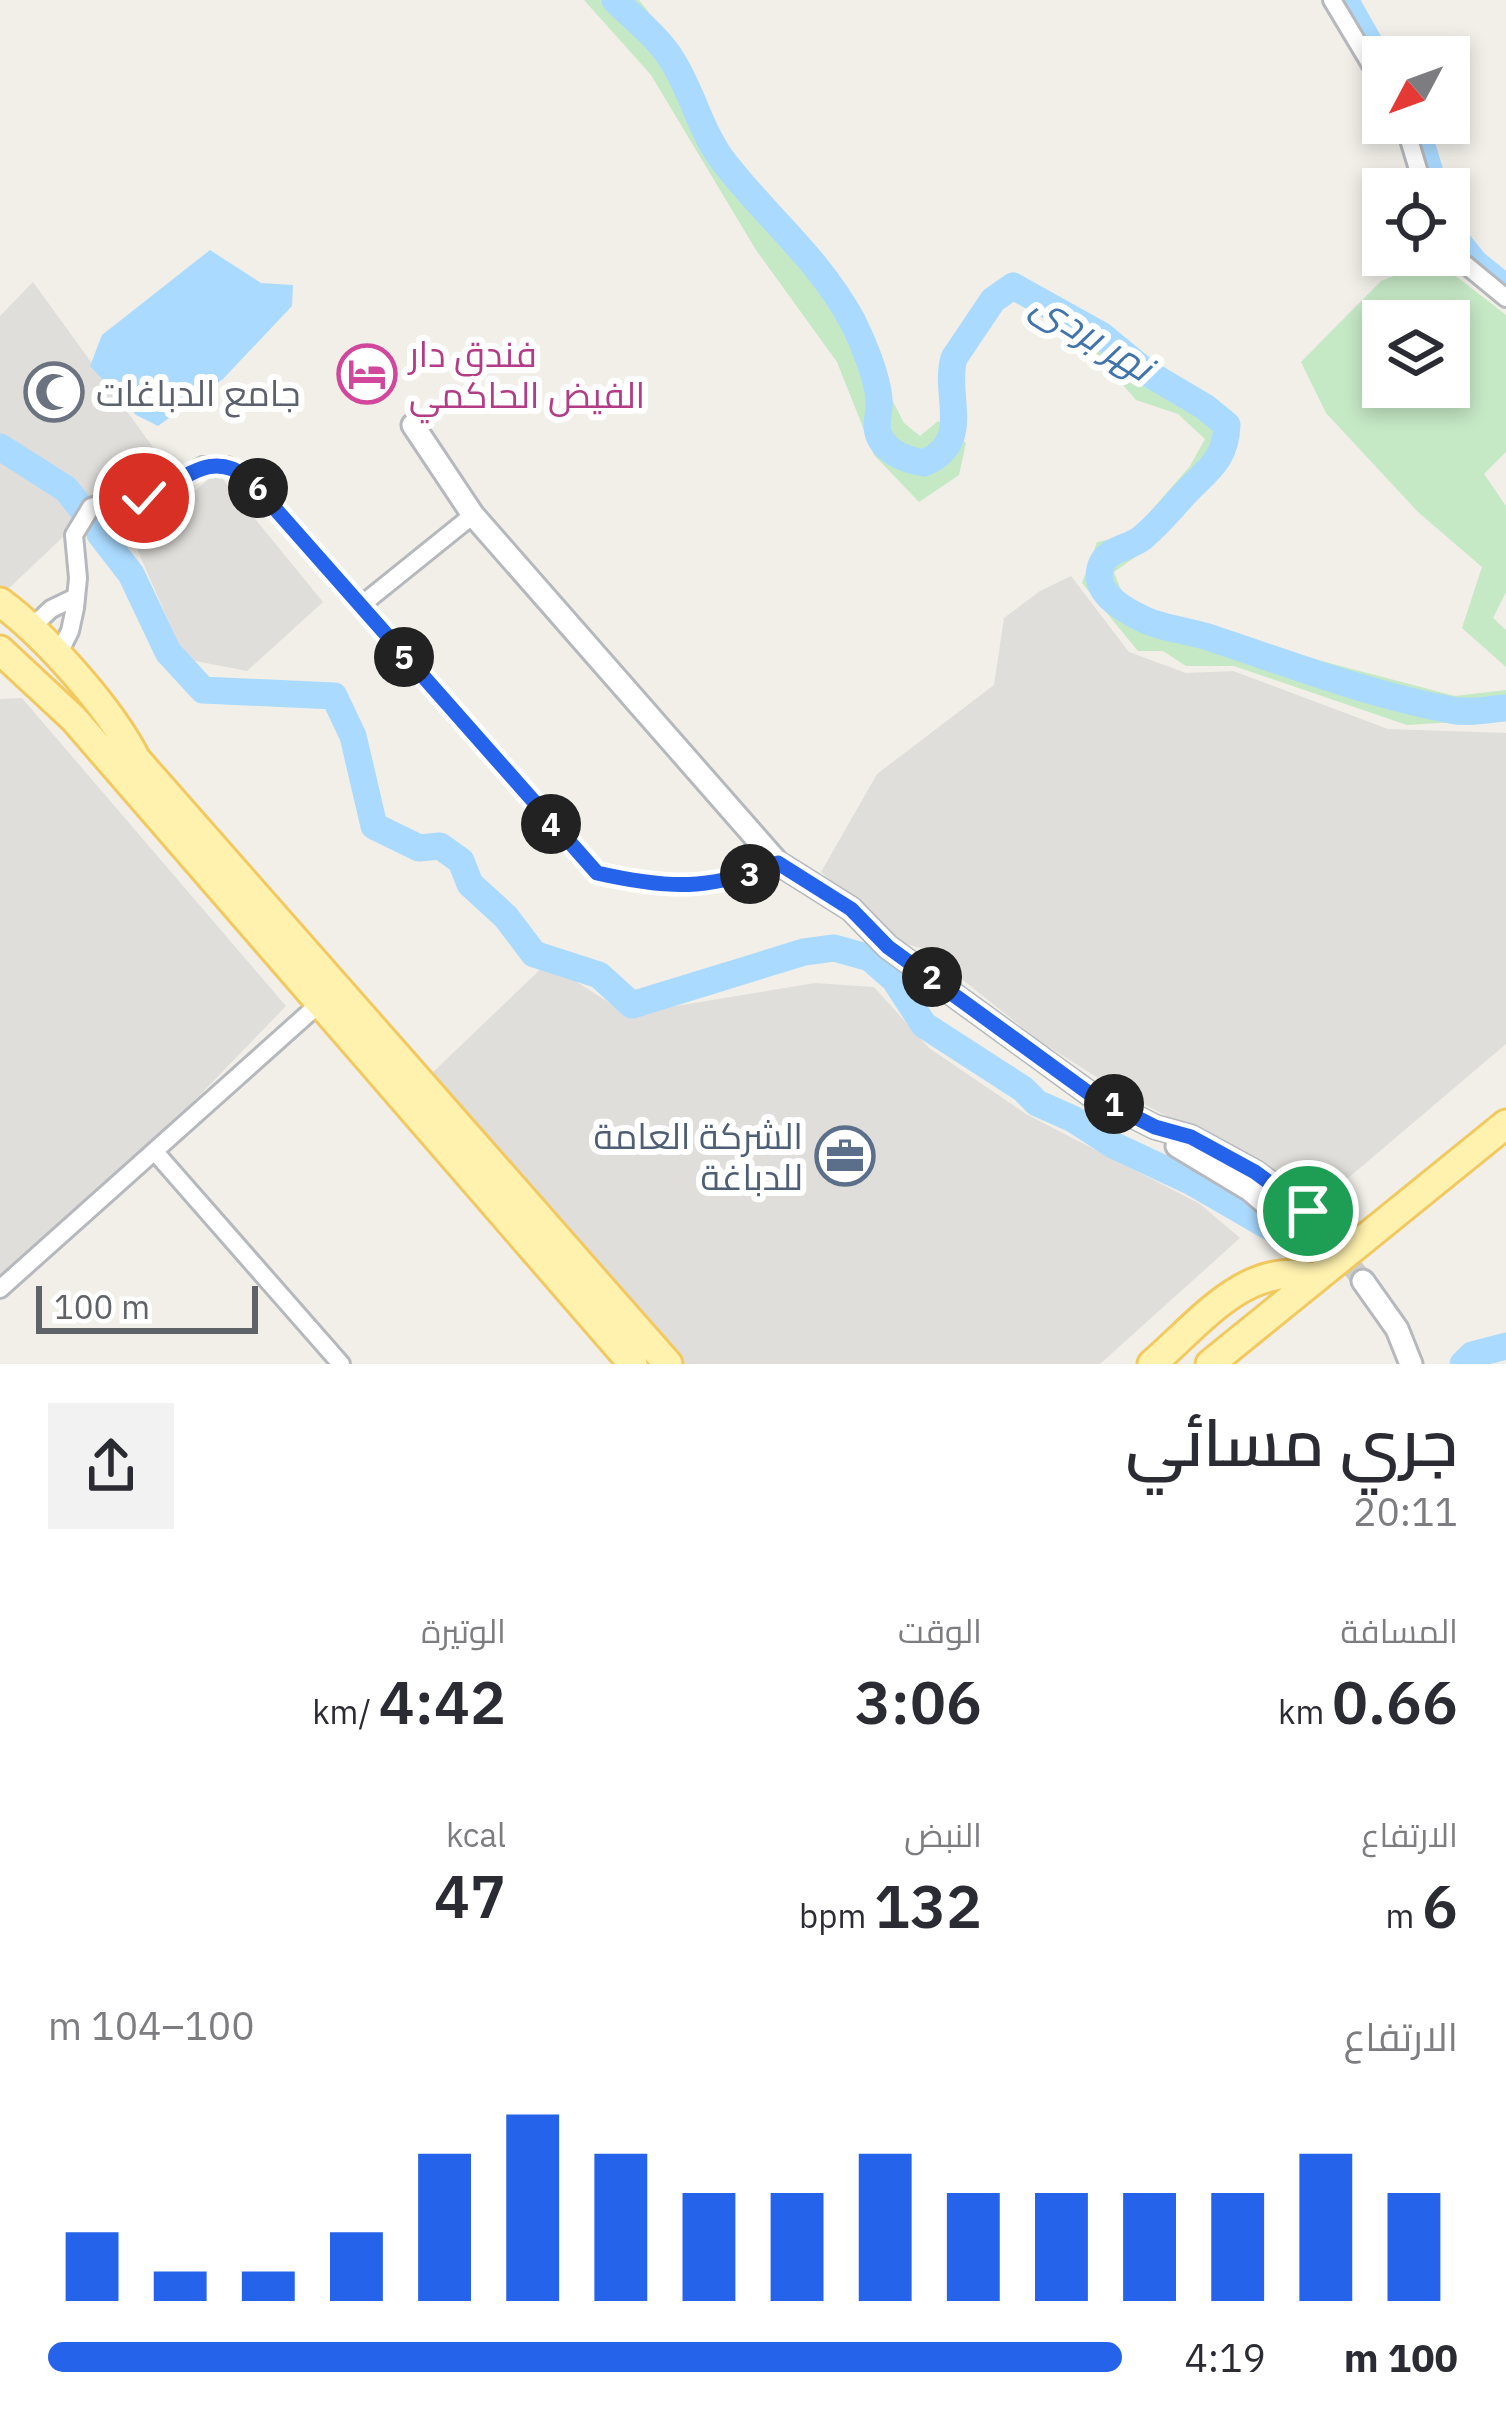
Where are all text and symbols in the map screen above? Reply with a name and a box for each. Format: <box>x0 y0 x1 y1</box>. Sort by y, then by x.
north arrow <box>1362 36 1470 144</box>
map controls <box>1362 36 1470 408</box>
button: locate <box>1362 168 1470 276</box>
water label: نهر بردى <box>1023 278 1166 394</box>
button: layers <box>1362 300 1470 408</box>
place label: فندق دار الفيض الحاكمي <box>407 330 645 424</box>
hotel icon: فندق دار الفيض الحاكمي <box>336 343 398 405</box>
mosque icon: جامع الدباغات <box>23 361 85 423</box>
place label: جامع الدباغات <box>96 369 300 418</box>
pin <box>93 447 195 549</box>
pin: 6 <box>228 458 288 518</box>
icon: check <box>111 465 177 531</box>
text: 6 <box>248 466 268 509</box>
pin: 5 <box>374 627 434 687</box>
text: 5 <box>394 635 414 678</box>
pin: 4 <box>521 794 581 854</box>
text: 4 <box>541 802 561 845</box>
pin: 3 <box>720 844 780 904</box>
text: 3 <box>740 852 760 895</box>
pin: 2 <box>902 947 962 1007</box>
text: 2 <box>922 955 942 998</box>
pin: 1 <box>1084 1074 1144 1134</box>
text: 1 <box>1104 1082 1124 1125</box>
place label: الشركة العامة للدباغة <box>593 1112 803 1200</box>
office icon: الشركة العامة للدباغة <box>814 1125 876 1187</box>
pin <box>1257 1160 1359 1262</box>
icon: arrive <box>1275 1178 1341 1244</box>
scale bar <box>36 1280 258 1333</box>
text: 100 m <box>54 1285 150 1328</box>
text: جري مسائي <box>1125 1398 1458 1484</box>
button: share <box>48 1403 174 1529</box>
text: 20:11 <box>1353 1486 1458 1537</box>
text: الوتيرة <box>421 1609 506 1652</box>
text: الوقت <box>898 1609 982 1652</box>
text: المسافة <box>1341 1609 1458 1652</box>
text: 4:42 <box>379 1662 506 1741</box>
text: 3:06 <box>855 1662 982 1741</box>
text: 0.66 <box>1332 1662 1458 1741</box>
text: /km <box>312 1690 379 1733</box>
text: km <box>1278 1690 1332 1733</box>
text: kcal <box>446 1813 506 1856</box>
text: النبض <box>904 1813 982 1856</box>
text: الارتفاع <box>1361 1813 1458 1856</box>
text: 47 <box>434 1856 506 1935</box>
text: 132 <box>874 1866 982 1945</box>
text: 6 <box>1422 1866 1458 1945</box>
text: bpm <box>799 1894 874 1937</box>
text: m <box>1385 1894 1422 1937</box>
text: 100–104 m <box>48 2000 255 2051</box>
text: الارتفاع <box>1344 2011 1458 2062</box>
text: 4:19 <box>1184 2332 1266 2383</box>
text: 100 m <box>1344 2332 1458 2383</box>

